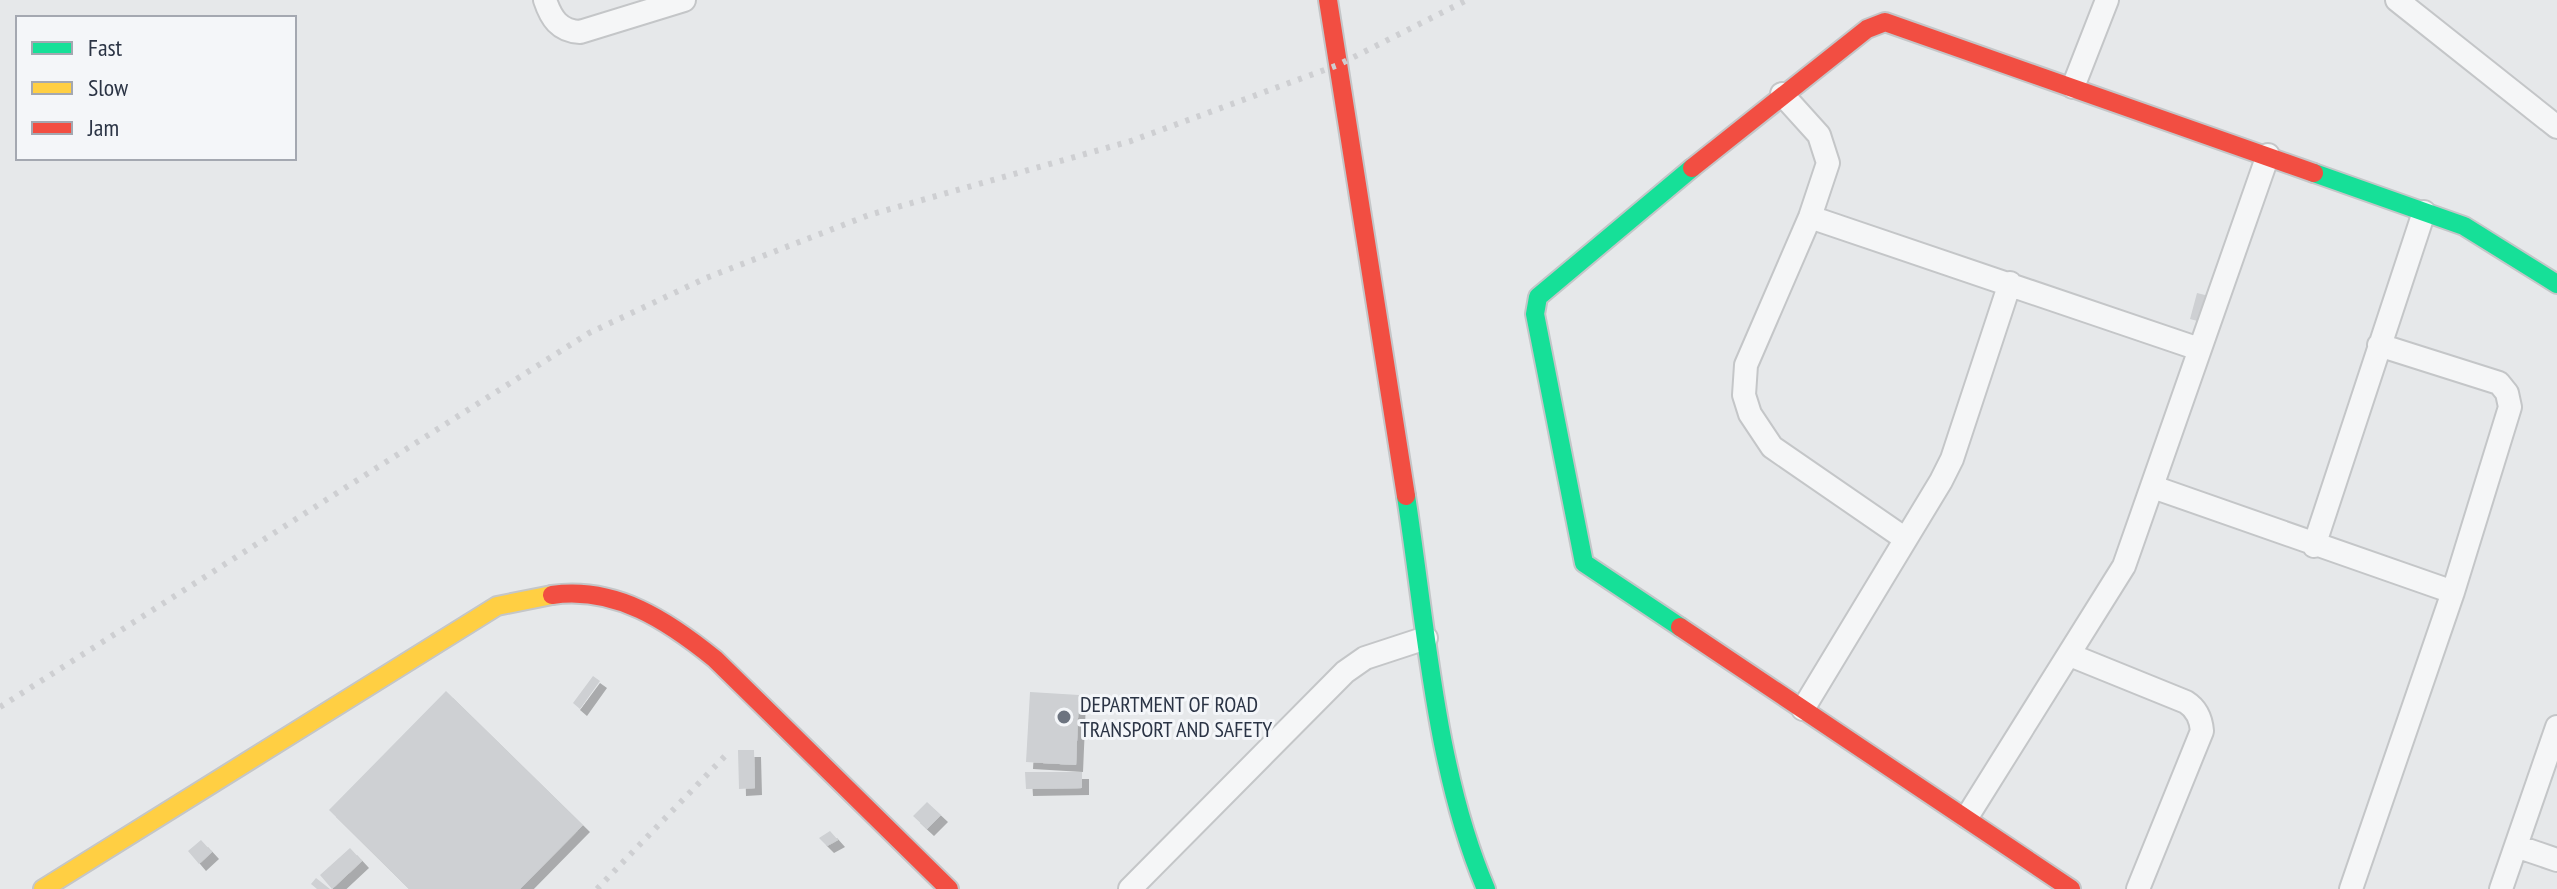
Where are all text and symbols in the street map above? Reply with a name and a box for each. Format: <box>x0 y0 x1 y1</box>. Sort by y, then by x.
legend <box>16 16 296 160</box>
text: Fast <box>88 32 123 63</box>
text: Slow <box>88 72 129 103</box>
text: Jam <box>87 112 119 143</box>
place label: DEPARTMENT OF ROAD TRANSPORT AND SAFETY <box>1080 690 1272 743</box>
marker: DEPARTMENT OF ROAD TRANSPORT AND SAFETY <box>1055 708 1073 726</box>

